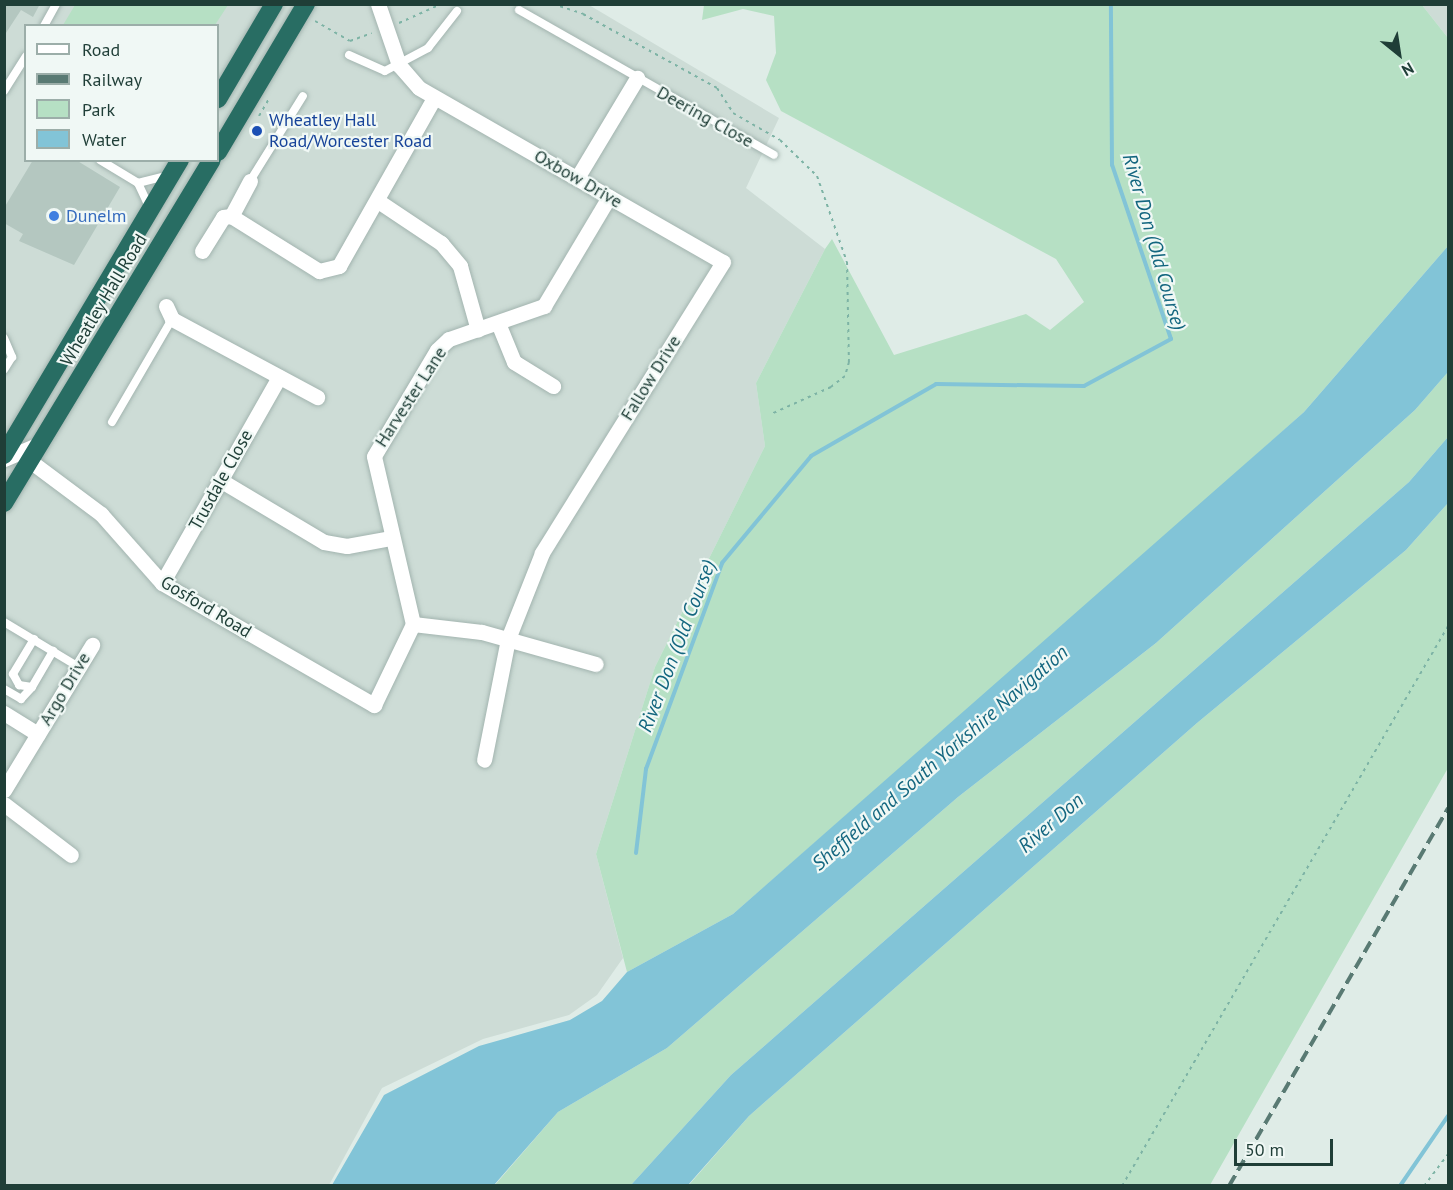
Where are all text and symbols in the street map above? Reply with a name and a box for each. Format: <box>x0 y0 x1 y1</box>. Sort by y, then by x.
legend <box>24 24 219 162</box>
north arrow <box>1369 24 1429 84</box>
text: Road <box>82 38 120 61</box>
text: N <box>1398 58 1418 81</box>
text: Railway <box>82 68 142 91</box>
street label: Deering Close <box>653 82 757 152</box>
text: Park <box>82 98 115 121</box>
place label: Wheatley Hall Road/Worcester Road <box>269 110 432 152</box>
marker: Wheatley Hall Road/Worcester Road <box>250 124 264 138</box>
text: Water <box>82 128 126 151</box>
street label: Oxbow Drive <box>530 145 626 213</box>
water label: River Don (Old Course) <box>1117 151 1191 333</box>
place label: Dunelm <box>66 205 126 227</box>
marker: Dunelm <box>47 209 61 223</box>
street label: Wheatley Hall Road <box>56 230 152 370</box>
street label: Fallow Drive <box>616 331 686 425</box>
street label: Harvester Lane <box>371 343 451 451</box>
street label: Trusdale Close <box>185 426 257 534</box>
water label: River Don (Old Course) <box>633 556 721 736</box>
street label: Gosford Road <box>157 571 255 643</box>
water label: Sheffield and South Yorkshire Navigation <box>807 640 1073 876</box>
street label: Argo Drive <box>35 649 95 729</box>
water label: River Don <box>1013 788 1089 858</box>
scale bar <box>1237 1127 1336 1165</box>
text: 50 m <box>1245 1138 1284 1161</box>

